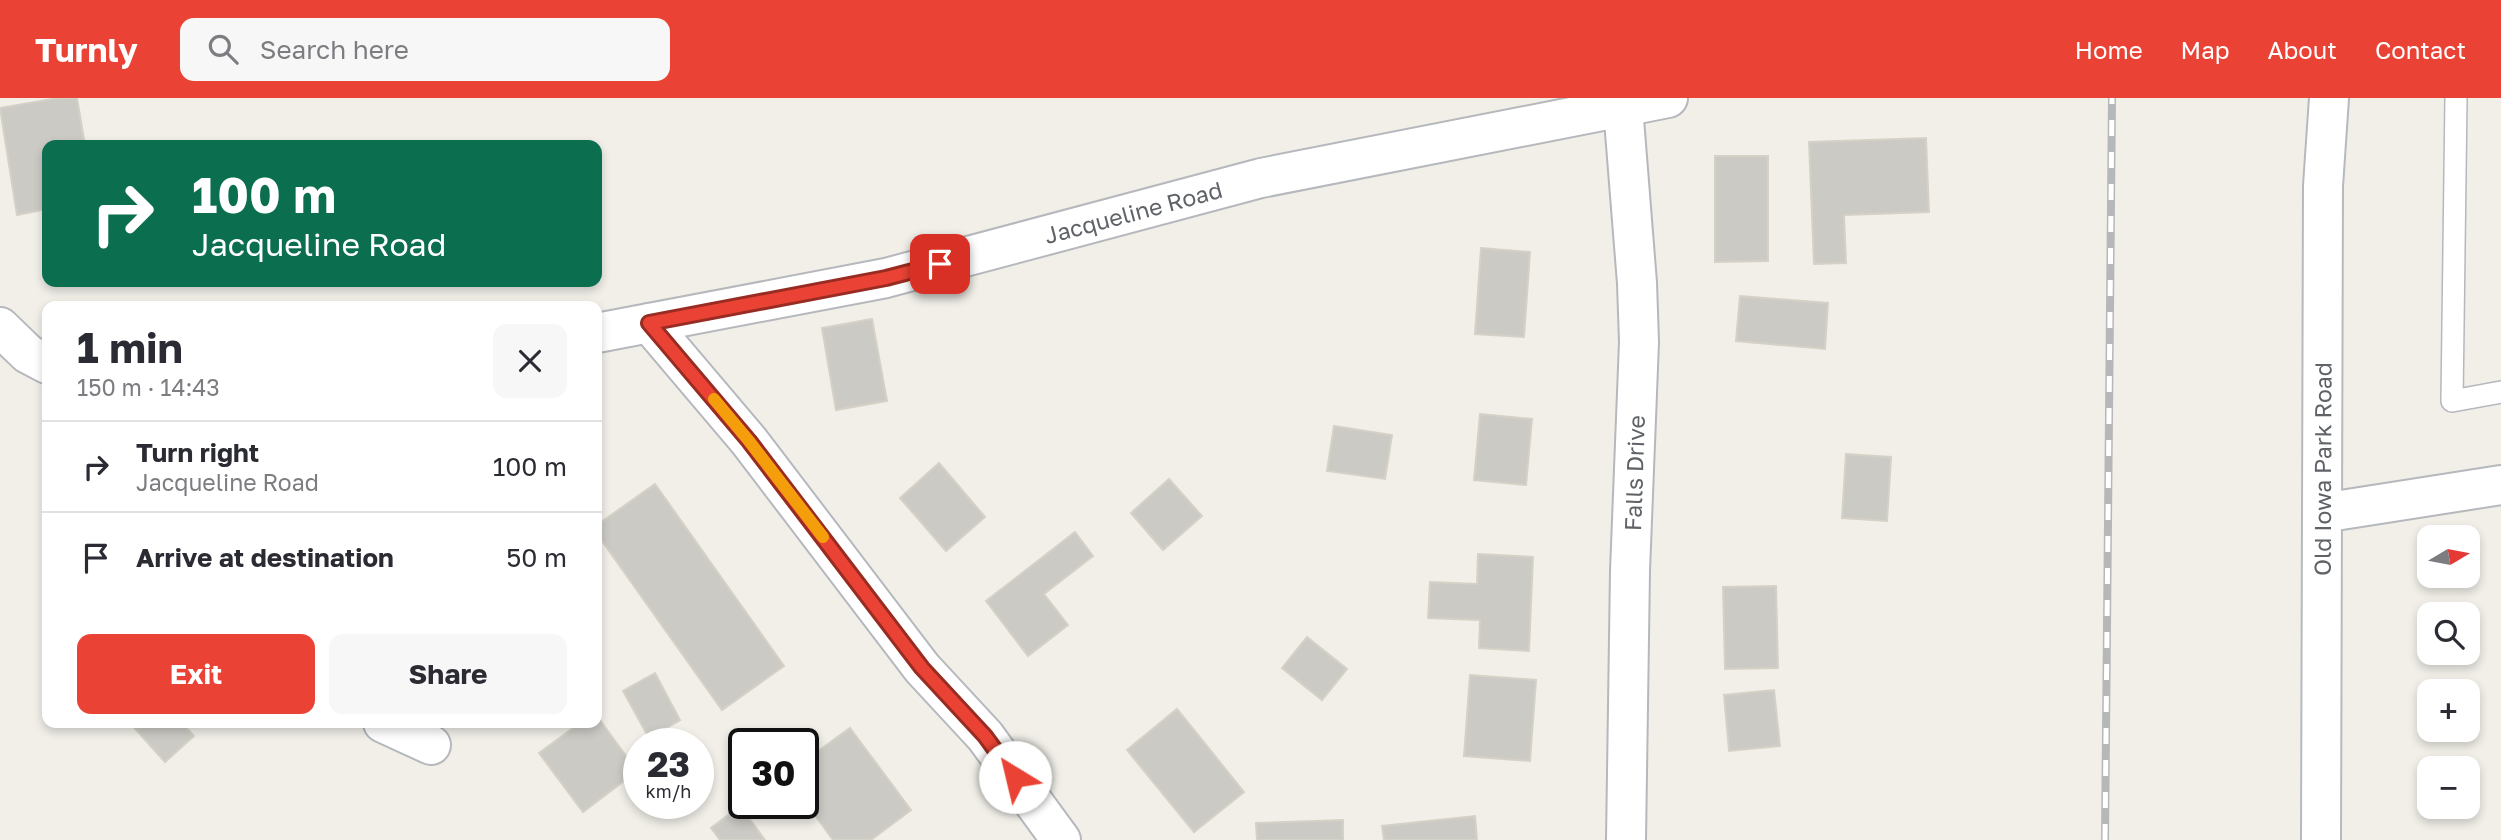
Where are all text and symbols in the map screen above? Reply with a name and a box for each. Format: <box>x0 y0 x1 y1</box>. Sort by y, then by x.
search box <box>180 18 670 81</box>
text: Turnly <box>35 30 138 69</box>
icon: search <box>204 30 242 68</box>
text: Search here <box>260 34 409 65</box>
text: Home <box>2075 35 2143 64</box>
text: Map <box>2181 35 2230 64</box>
text: About <box>2268 35 2337 64</box>
text: Contact <box>2375 35 2466 64</box>
text: 100 m <box>192 165 336 224</box>
icon: right <box>77 168 168 259</box>
street label: Jacqueline Road <box>1041 175 1225 249</box>
text: Jacqueline Road <box>192 225 446 263</box>
pin <box>910 234 970 294</box>
icon: arrive <box>921 245 959 283</box>
text: 1 min <box>77 322 183 372</box>
button: close <box>493 324 567 398</box>
street label: Old Iowa Park Road <box>2308 362 2336 576</box>
text: 150 m · 14:43 <box>77 373 220 401</box>
street label: Falls Drive <box>1618 415 1650 531</box>
text: Turn right <box>136 437 259 468</box>
icon: right <box>77 448 115 486</box>
text: 100 m <box>493 451 567 482</box>
text: Jacqueline Road <box>136 468 319 496</box>
north arrow <box>2417 525 2480 588</box>
map controls <box>2417 525 2480 819</box>
icon: arrive <box>77 539 115 577</box>
text: Arrive at destination <box>136 542 394 573</box>
text: 50 m <box>506 542 567 573</box>
button: search <box>2417 602 2480 665</box>
button: Exit <box>77 634 315 714</box>
button: Share <box>329 634 567 714</box>
button: + <box>2417 679 2480 742</box>
speed limit sign: 30 <box>728 728 819 819</box>
position arrow <box>978 740 1052 814</box>
text: 23 <box>647 743 690 785</box>
button: − <box>2417 756 2480 819</box>
text: km/h <box>646 780 691 802</box>

